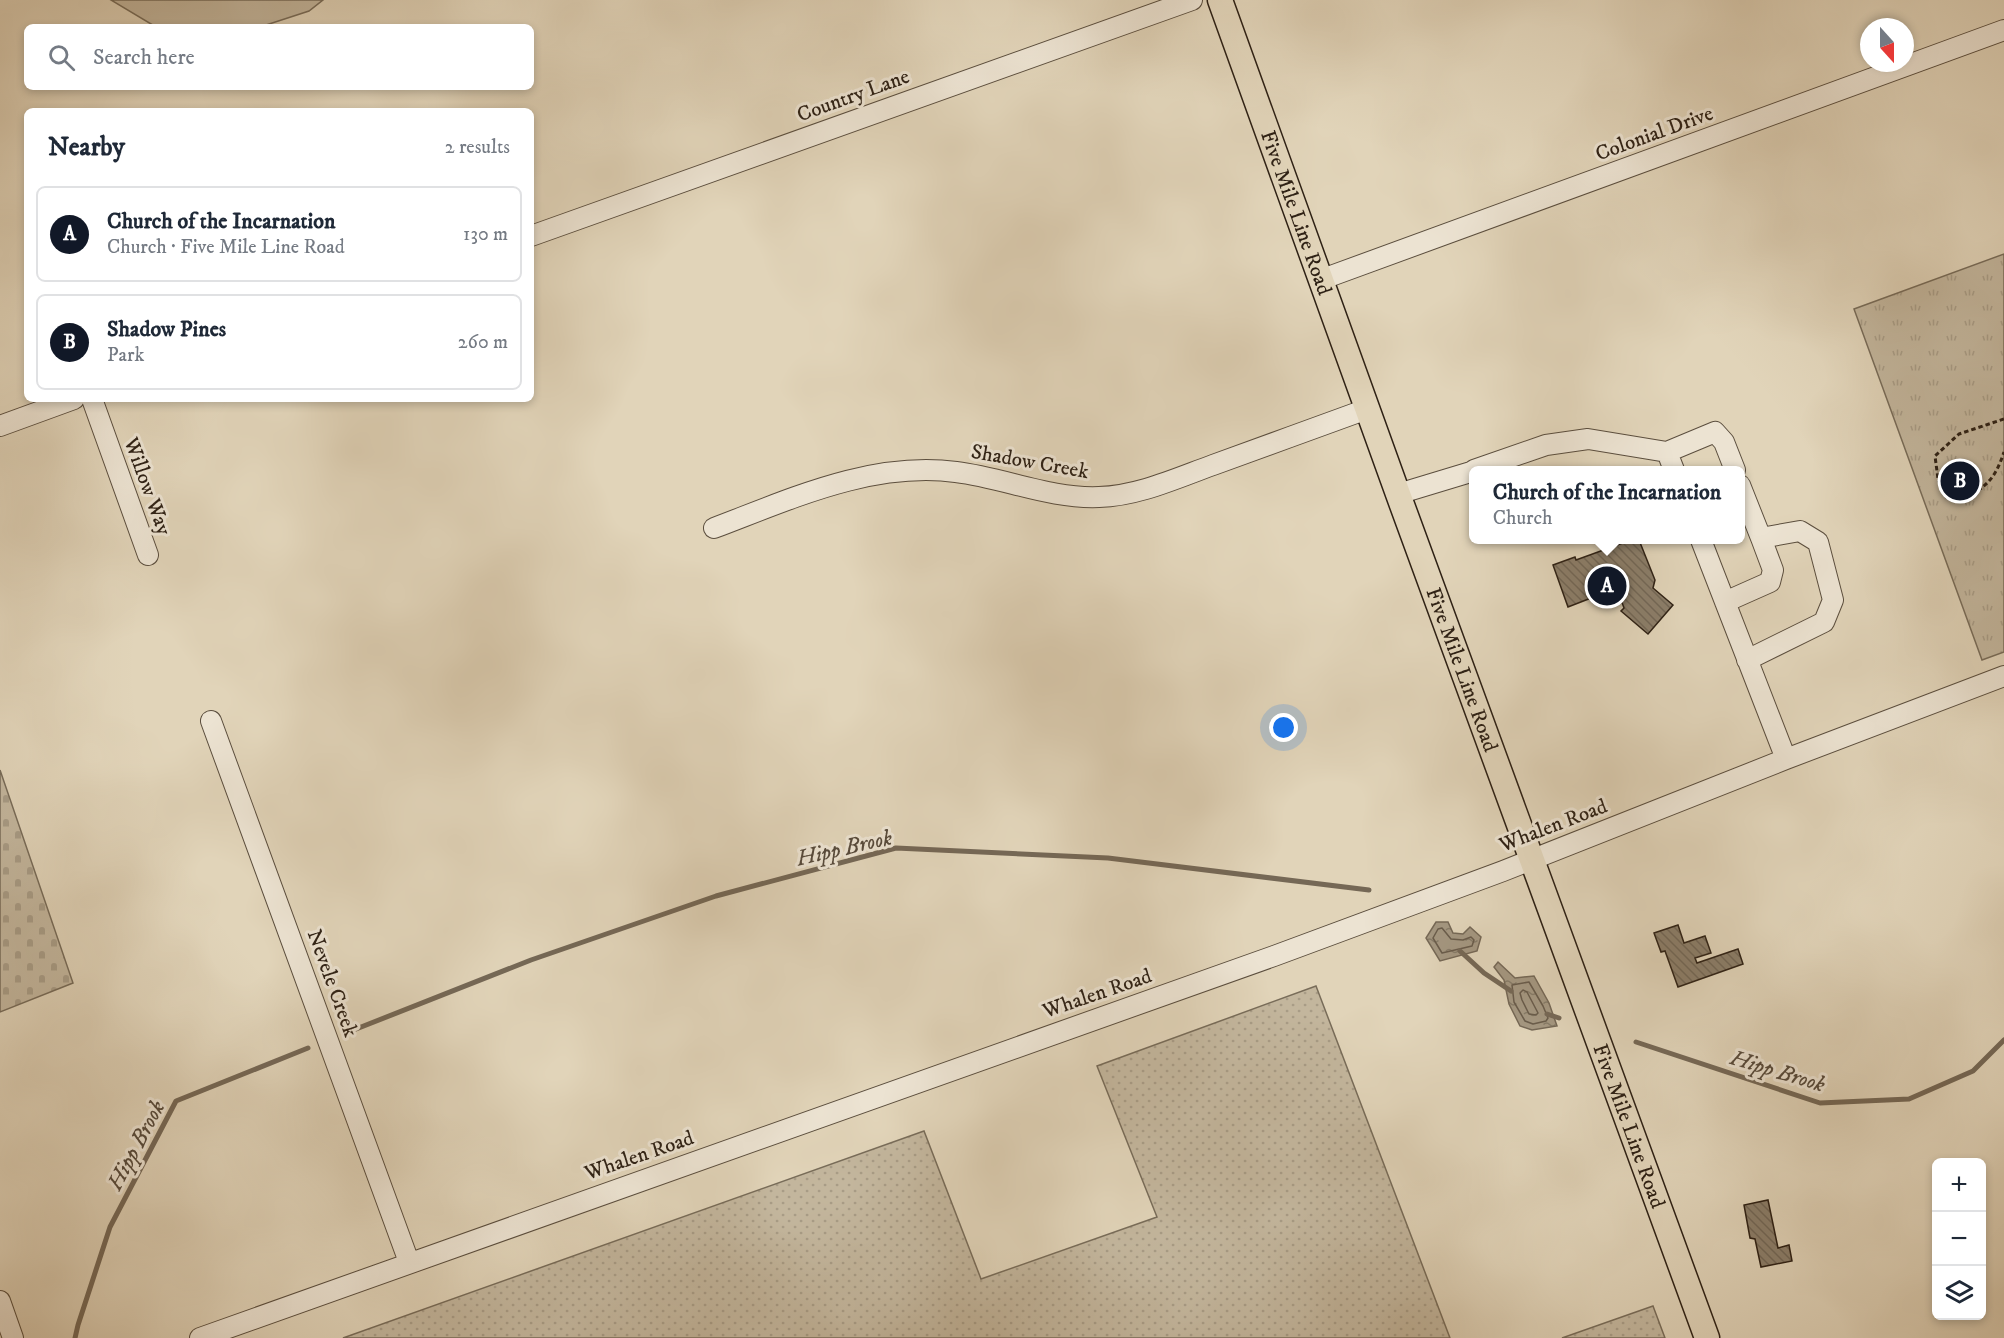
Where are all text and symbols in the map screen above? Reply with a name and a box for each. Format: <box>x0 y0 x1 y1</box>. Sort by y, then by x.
north arrow <box>1860 18 1914 72</box>
search box <box>24 24 534 90</box>
icon: search <box>45 41 78 74</box>
text: Search here <box>93 44 195 71</box>
street label: Country Lane <box>794 63 913 128</box>
street label: Colonial Drive <box>1592 101 1717 167</box>
street label: Five Mile Line Road <box>1254 127 1337 299</box>
text: Nearby <box>48 131 125 164</box>
text: 2 results <box>445 135 510 160</box>
text: Church of the Incarnation <box>107 208 335 235</box>
text: A <box>63 222 76 247</box>
text: 130 m <box>463 222 508 247</box>
text: Church · Five Mile Line Road <box>107 235 345 260</box>
text: Shadow Pines <box>107 316 226 343</box>
text: B <box>63 330 76 355</box>
text: 260 m <box>458 330 508 355</box>
text: Park <box>107 343 144 368</box>
street label: Willow Way <box>117 433 177 540</box>
street label: Shadow Creek <box>969 439 1091 485</box>
pin: B <box>1940 458 1980 504</box>
popup <box>1469 466 1745 544</box>
text: Church of the Incarnation <box>1493 479 1721 506</box>
text: Church <box>1493 506 1553 531</box>
pin: A <box>1588 564 1626 608</box>
street label: Five Mile Line Road <box>1419 584 1503 756</box>
your location <box>1269 713 1298 742</box>
street label: Whalen Road <box>1495 793 1612 859</box>
water label: Hipp Brook <box>793 824 896 873</box>
street label: Nevele Creek <box>301 926 364 1041</box>
street label: Whalen Road <box>1038 963 1156 1025</box>
street label: Five Mile Line Road <box>1586 1041 1671 1212</box>
water label: Hipp Brook <box>1726 1044 1829 1099</box>
water label: Hipp Brook <box>101 1096 172 1196</box>
street label: Whalen Road <box>580 1125 698 1187</box>
map controls <box>1932 1158 1986 1320</box>
button: + <box>1932 1158 1986 1212</box>
button: − <box>1932 1212 1986 1266</box>
button: layers <box>1932 1266 1986 1320</box>

